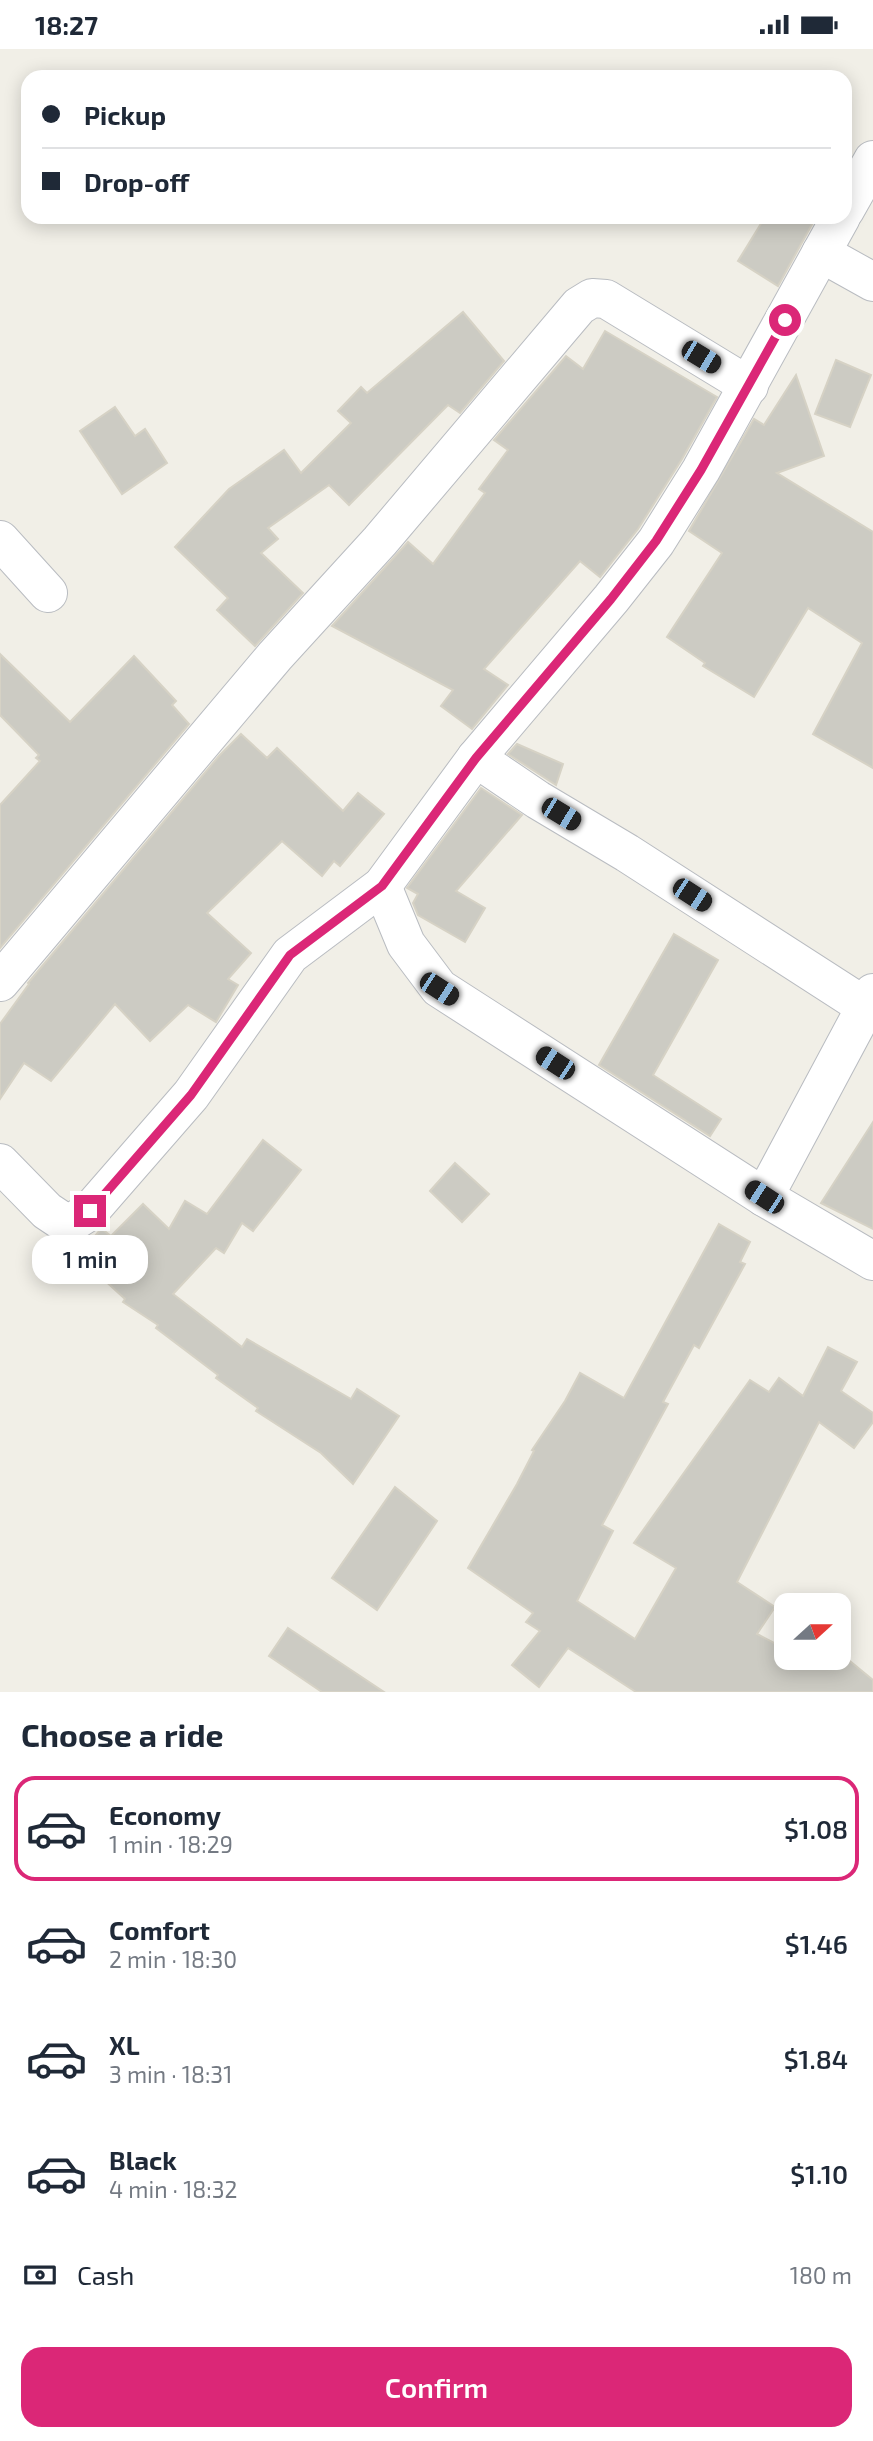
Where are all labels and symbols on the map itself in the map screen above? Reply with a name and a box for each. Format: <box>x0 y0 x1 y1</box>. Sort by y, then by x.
route start <box>769 304 801 336</box>
car <box>678 337 725 377</box>
car <box>538 794 585 834</box>
car <box>669 875 716 915</box>
car <box>416 969 463 1009</box>
car <box>532 1043 579 1083</box>
car <box>741 1177 788 1217</box>
route end <box>74 1195 106 1227</box>
callout: 1 min <box>32 1235 148 1285</box>
north arrow <box>774 1593 850 1669</box>

